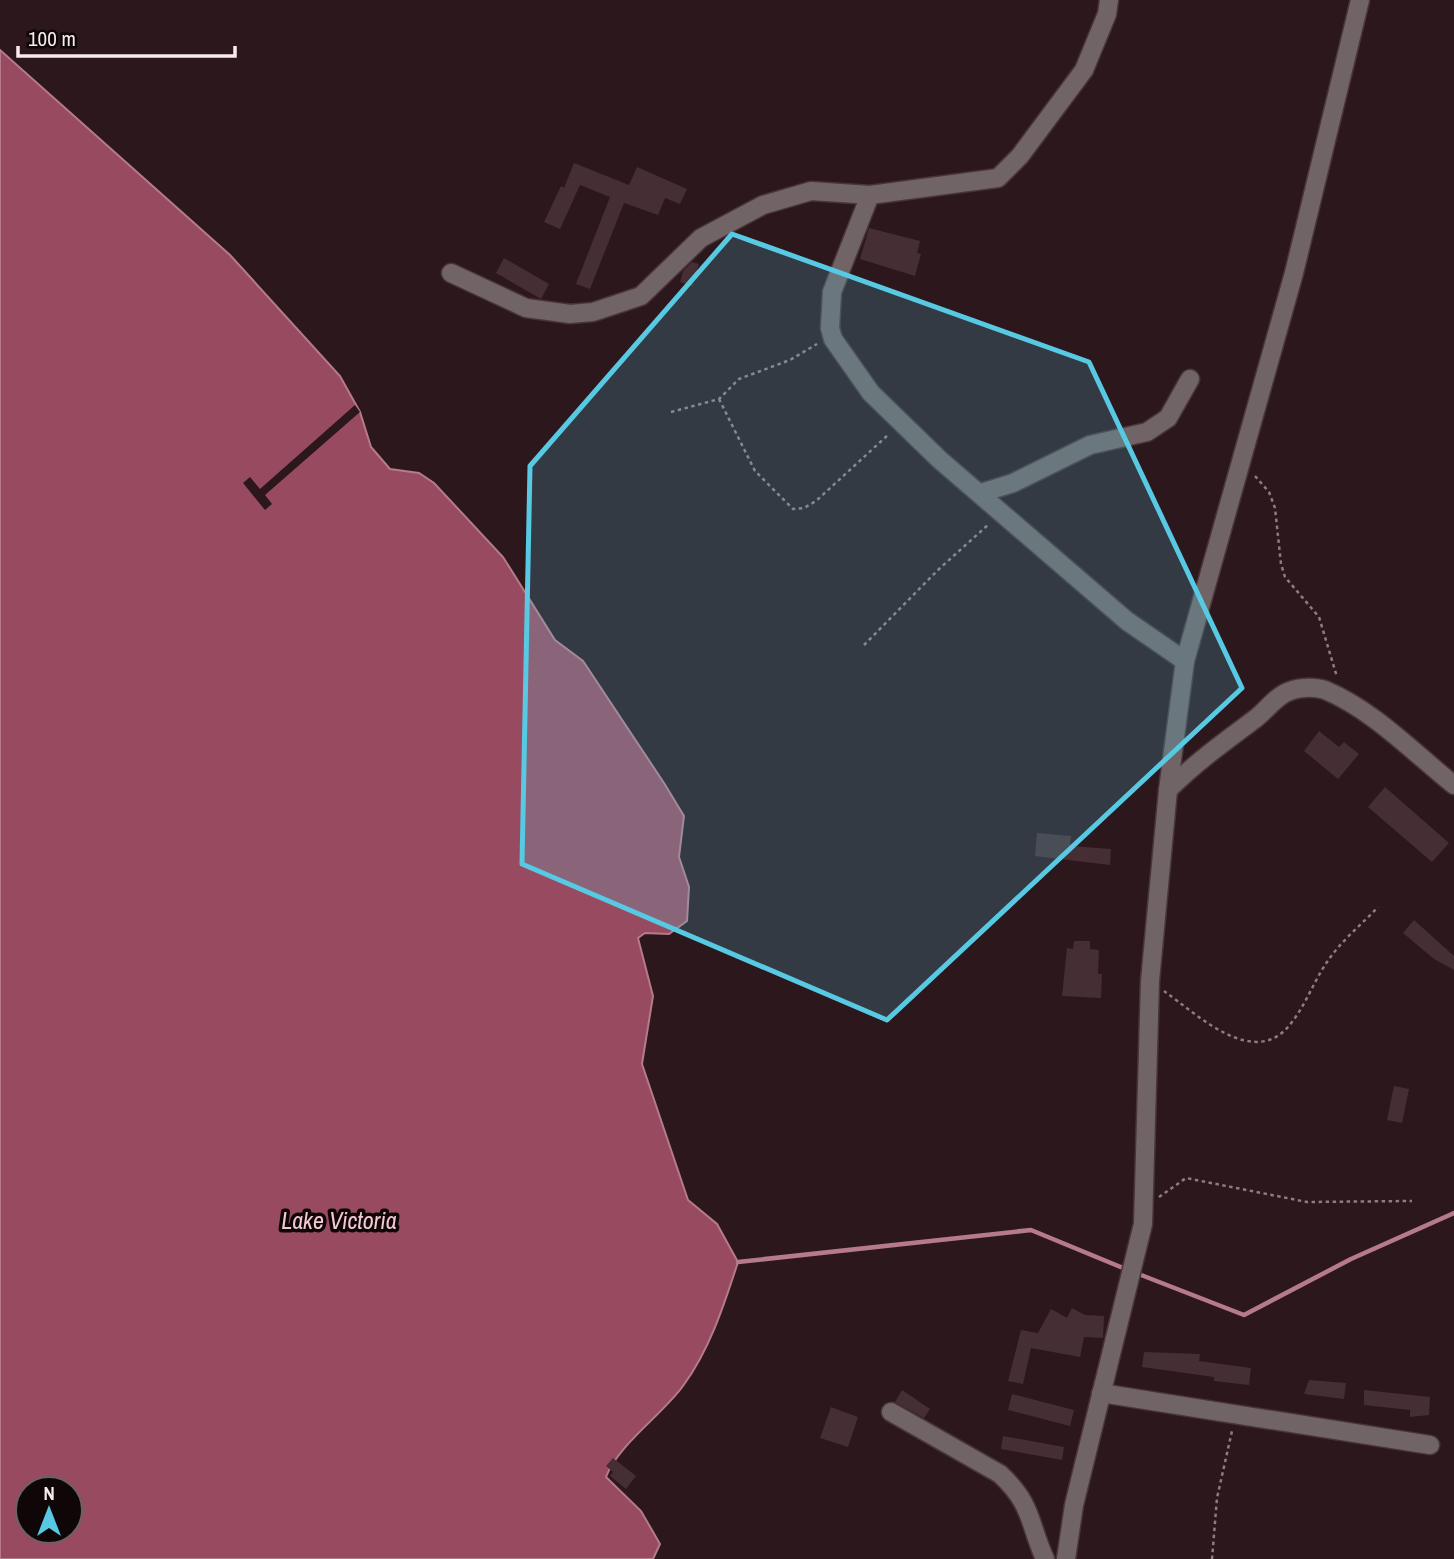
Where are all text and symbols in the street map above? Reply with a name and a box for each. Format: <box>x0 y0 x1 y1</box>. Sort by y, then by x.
scale bar <box>18 14 234 58</box>
text: 100 m <box>28 24 76 53</box>
water label: Lake Victoria <box>281 1204 397 1236</box>
north arrow <box>14 1475 84 1545</box>
text: N <box>43 1480 55 1506</box>

